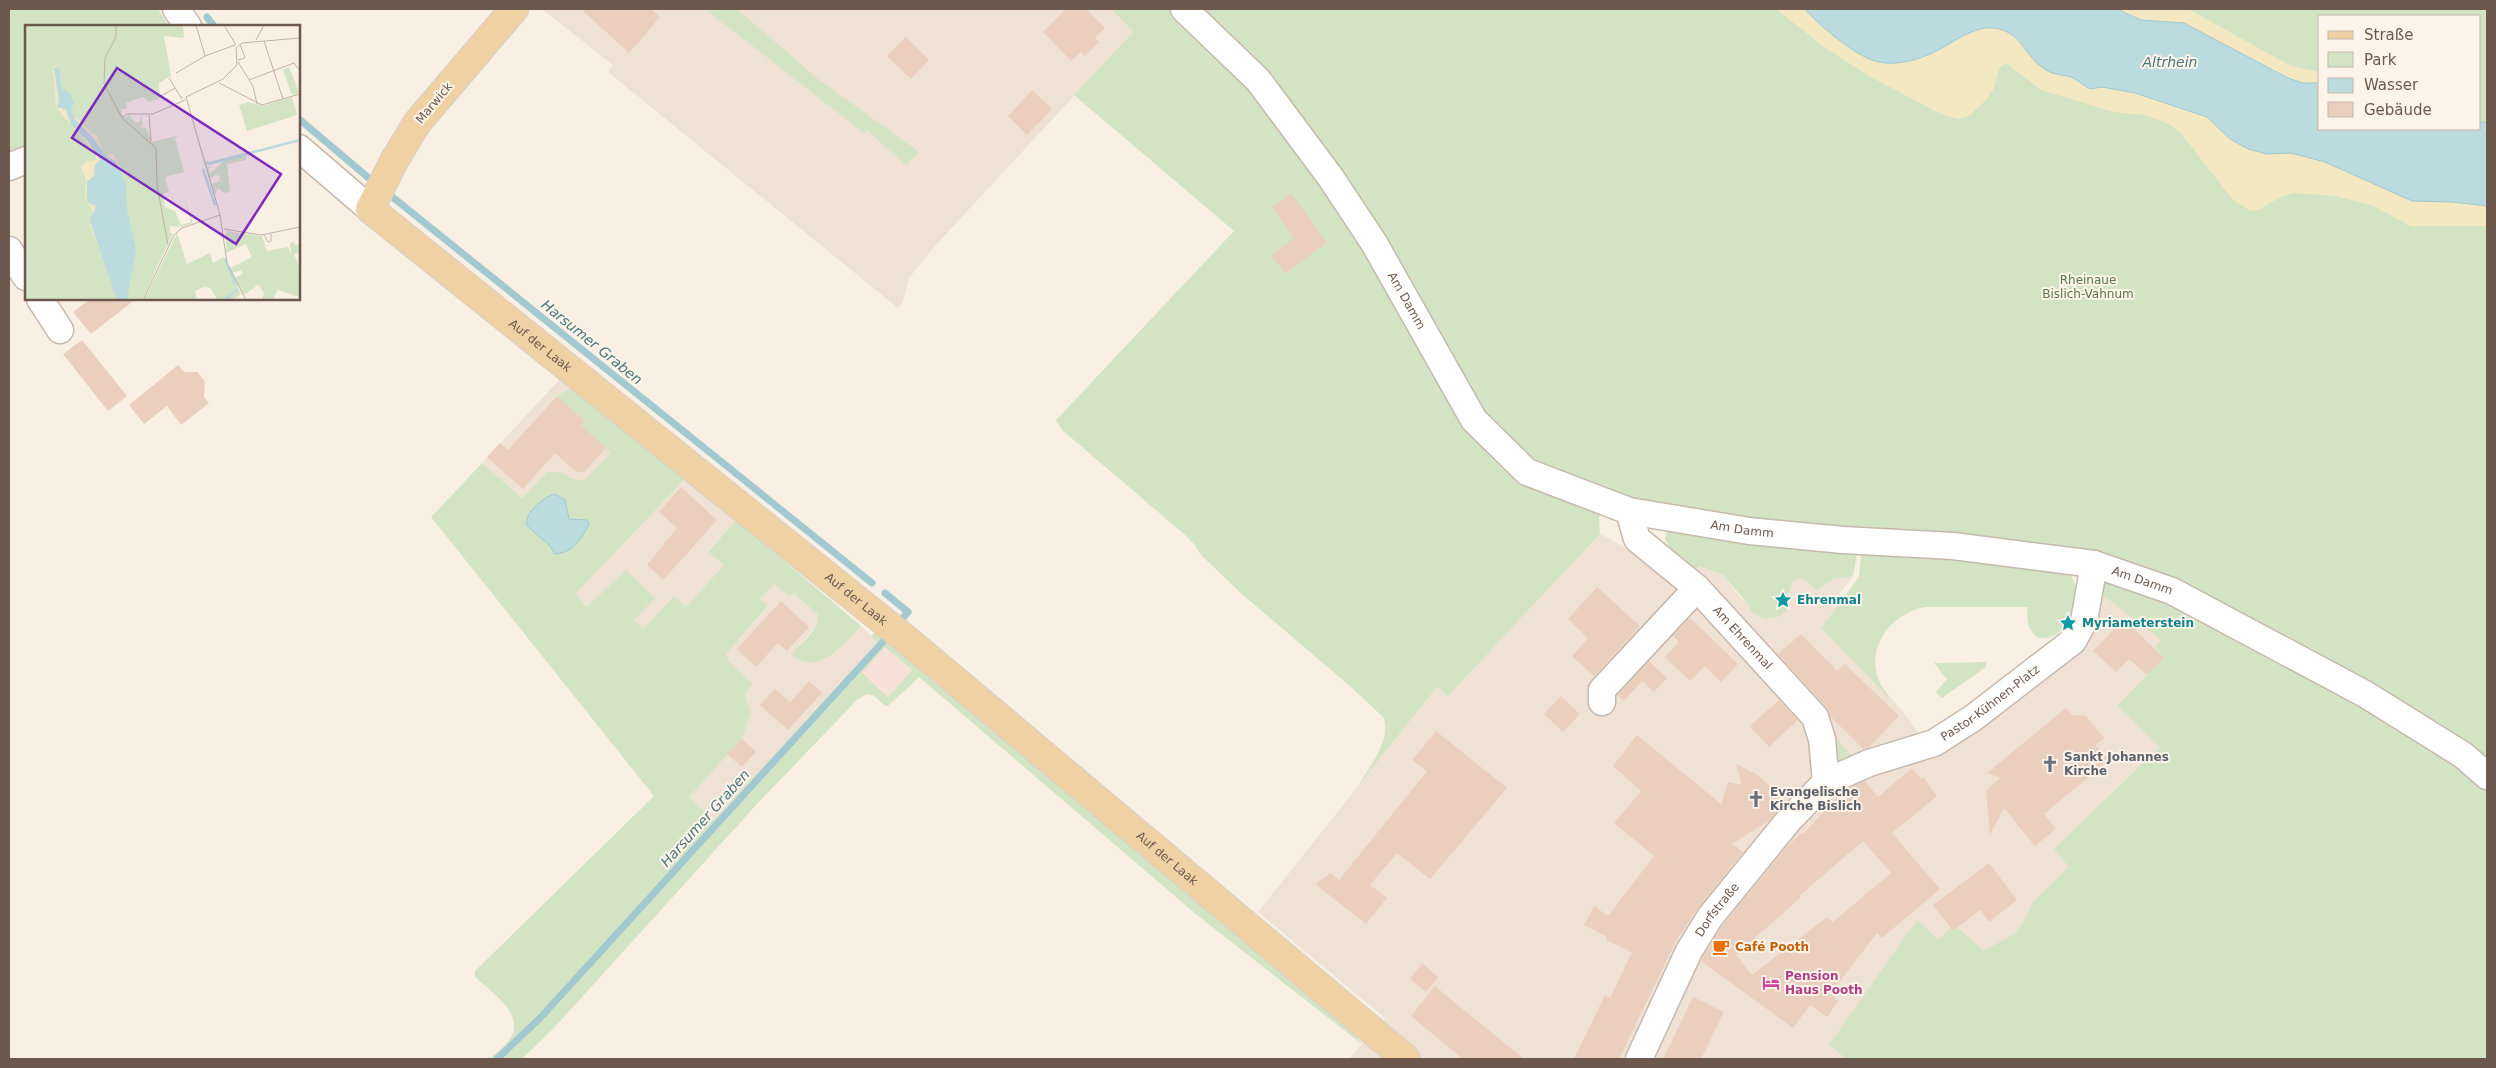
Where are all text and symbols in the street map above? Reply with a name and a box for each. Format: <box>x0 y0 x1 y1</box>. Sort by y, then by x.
legend <box>2318 15 2481 130</box>
inset map <box>25 25 300 300</box>
text: Straße <box>2364 26 2413 44</box>
text: Park <box>2364 51 2397 69</box>
water label: Altrhein <box>2142 54 2197 70</box>
text: Wasser <box>2364 76 2419 94</box>
street label: Marwick <box>413 80 455 126</box>
text: Gebäude <box>2364 101 2432 119</box>
street label: Am Damm <box>1385 270 1428 332</box>
park label: Rheinaue Bislich-Vahnum <box>2042 273 2134 301</box>
water label: Harsumer Graben <box>538 296 646 388</box>
street label: Auf der Laak <box>506 316 574 375</box>
street label: Am Damm <box>1709 518 1774 540</box>
street label: Am Damm <box>2110 564 2175 598</box>
street label: Auf der Laak <box>822 570 890 628</box>
place icon: Ehrenmal <box>1773 590 1793 610</box>
place label: Ehrenmal <box>1797 593 1861 607</box>
street label: Am Ehrenmal <box>1710 603 1775 672</box>
place icon: Myriameterstein <box>2058 613 2078 633</box>
place label: Myriameterstein <box>2082 616 2194 630</box>
street label: Pastor-Kühnen-Platz <box>1938 662 2042 744</box>
place label: Sankt Johannes Kirche <box>2064 750 2169 778</box>
church icon: Sankt Johannes Kirche <box>2040 754 2060 774</box>
water label: Harsumer Graben <box>657 766 753 870</box>
place label: Evangelische Kirche Bislich <box>1770 785 1862 813</box>
church icon: Evangelische Kirche Bislich <box>1746 789 1766 809</box>
street label: Auf der Laak <box>1134 829 1201 888</box>
street label: Dorfstraße <box>1692 880 1742 939</box>
cafe icon: Café Pooth <box>1711 937 1731 957</box>
place label: Café Pooth <box>1735 940 1809 954</box>
place label: Pension Haus Pooth <box>1785 969 1863 997</box>
hotel icon: Pension Haus Pooth <box>1761 973 1781 993</box>

